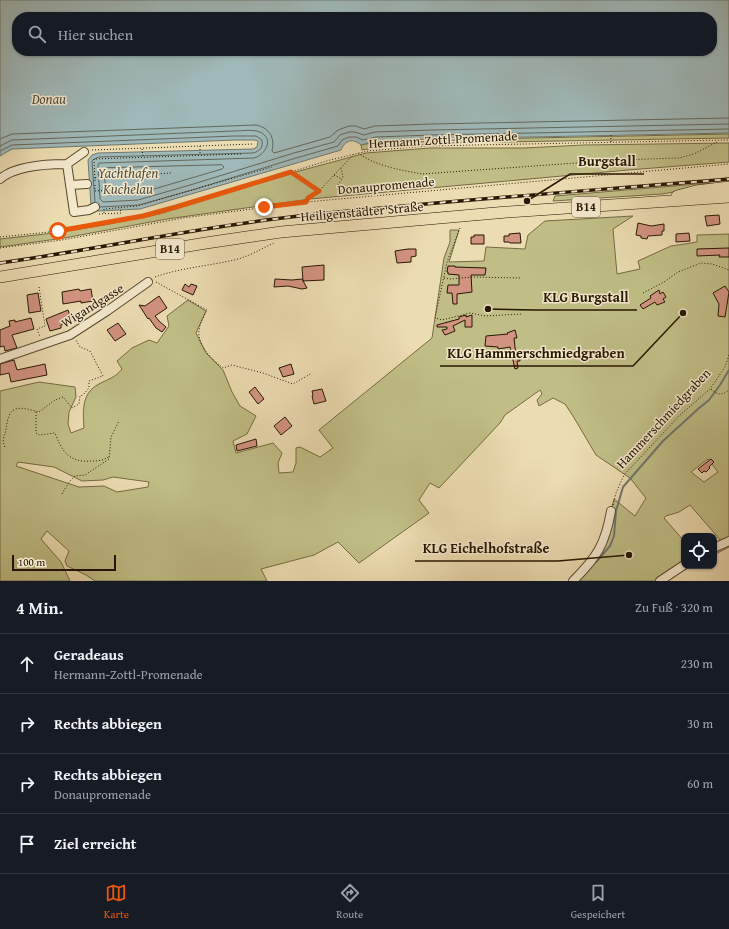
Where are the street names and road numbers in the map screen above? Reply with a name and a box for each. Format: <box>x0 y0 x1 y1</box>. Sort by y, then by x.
street label: Hermann-Zottl-Promenade <box>368 126 518 153</box>
street label: Donaupromenade <box>337 172 435 199</box>
street label: Heiligenstädter Straße <box>300 197 424 226</box>
road number: B14 <box>572 197 600 217</box>
road number: B14 <box>156 239 184 259</box>
street label: Wigandgasse <box>57 279 127 332</box>
street label: Hammerschmiedgraben <box>612 364 715 473</box>

